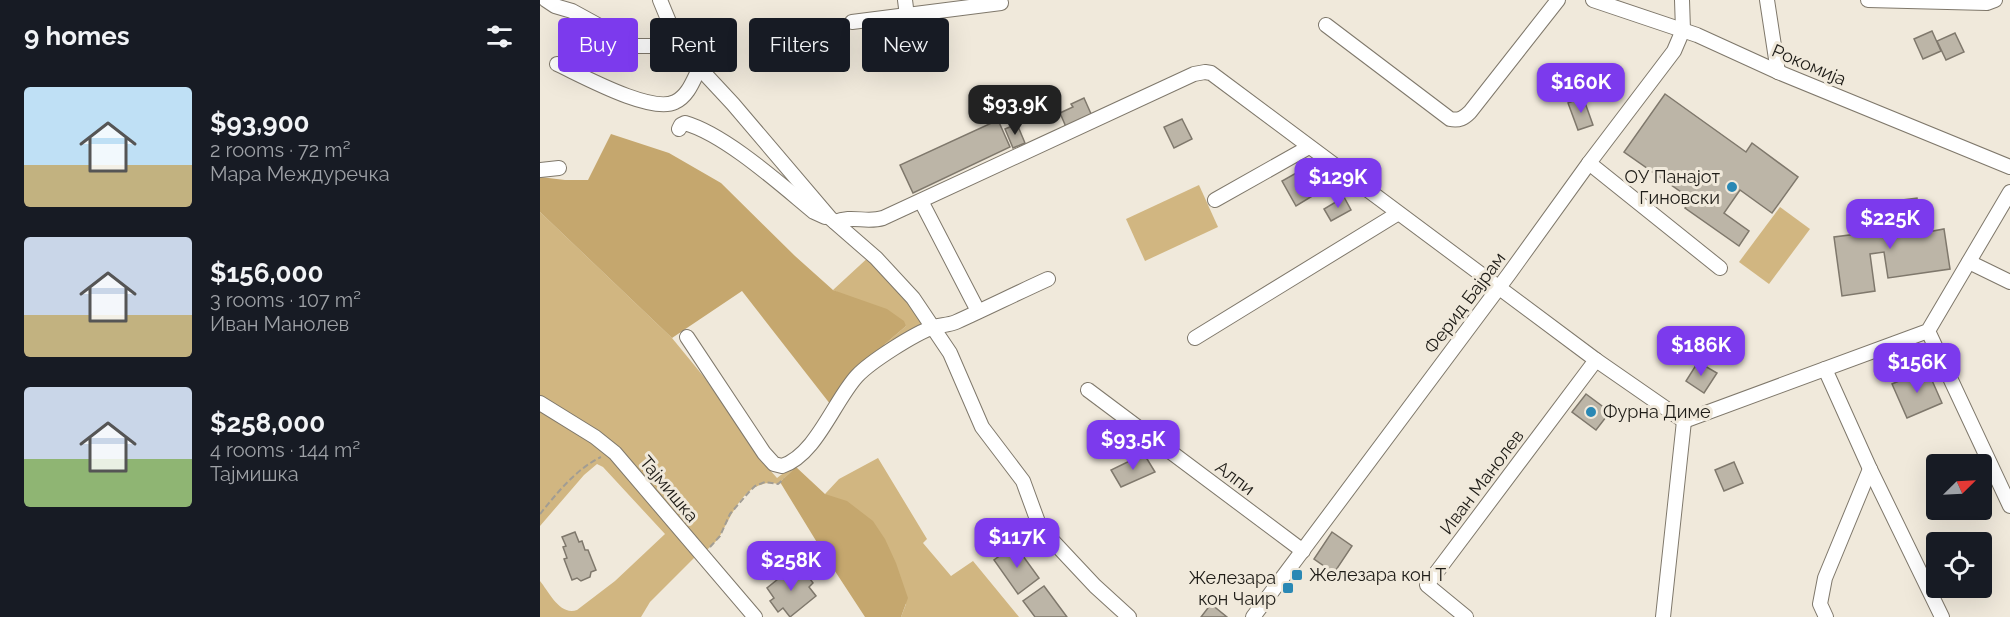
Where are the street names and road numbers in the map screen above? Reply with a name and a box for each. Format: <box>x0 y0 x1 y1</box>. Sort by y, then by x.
street label: Рокомија <box>1769 40 1850 90</box>
street label: Ферид Бајрам <box>1420 248 1509 357</box>
street label: Иван Манолев <box>1435 425 1528 538</box>
street label: Тајмишка <box>636 451 703 526</box>
street label: Алпи <box>1212 456 1259 499</box>

